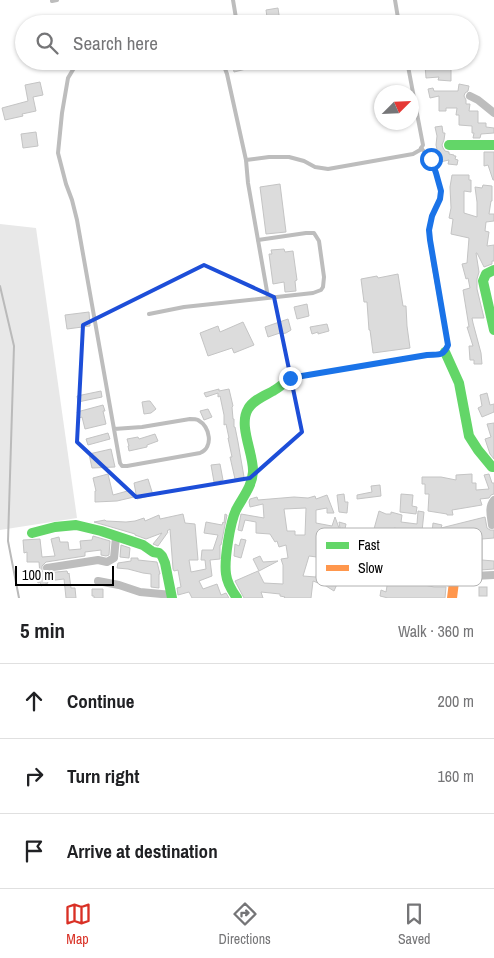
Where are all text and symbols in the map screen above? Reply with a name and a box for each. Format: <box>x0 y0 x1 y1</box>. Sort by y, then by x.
search box <box>15 15 479 70</box>
icon: search <box>33 29 61 57</box>
text: Search here <box>73 30 158 56</box>
north arrow <box>374 85 419 130</box>
route start <box>420 148 443 171</box>
route end <box>279 367 302 390</box>
legend <box>316 528 482 586</box>
text: Fast <box>358 536 380 554</box>
text: Slow <box>358 559 384 577</box>
scale bar <box>15 563 114 586</box>
text: 100 m <box>22 566 54 584</box>
text: 5 min <box>20 616 65 645</box>
text: Walk · 360 m <box>398 620 474 642</box>
icon: ahead <box>20 687 48 715</box>
text: Continue <box>67 688 135 714</box>
text: 200 m <box>438 690 474 712</box>
icon: right <box>20 762 48 790</box>
text: Turn right <box>67 763 139 789</box>
text: 160 m <box>438 765 474 787</box>
icon: arrive <box>20 837 48 865</box>
text: Arrive at destination <box>67 838 218 864</box>
tab: Map <box>64 900 92 948</box>
tab: Directions <box>219 900 271 948</box>
tab: Saved <box>398 900 430 948</box>

